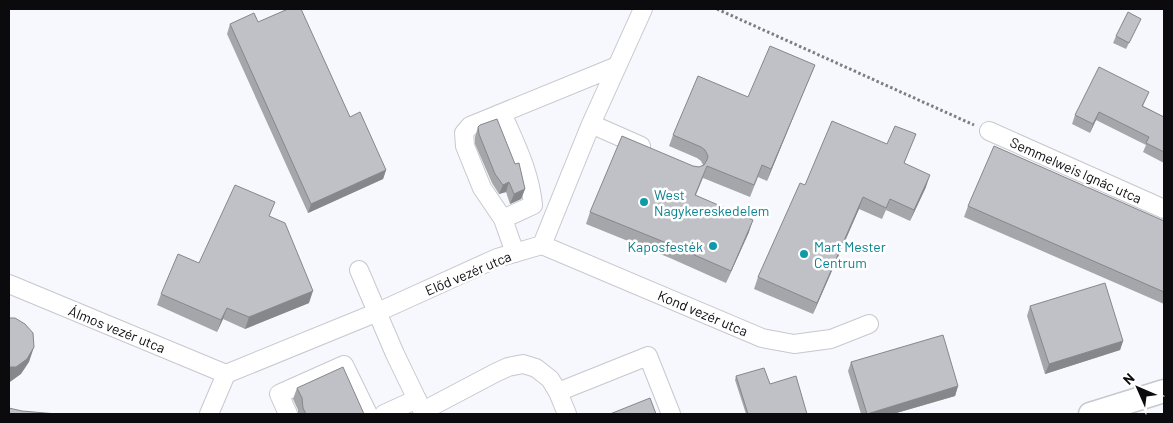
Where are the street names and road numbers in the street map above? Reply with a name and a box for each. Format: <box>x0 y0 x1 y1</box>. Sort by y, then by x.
street label: Semmelweis Ignác utca <box>1007 133 1145 207</box>
street label: Előd vezér utca <box>422 247 514 299</box>
street label: Kond vezér utca <box>655 286 751 340</box>
street label: Álmos vezér utca <box>66 302 168 356</box>

